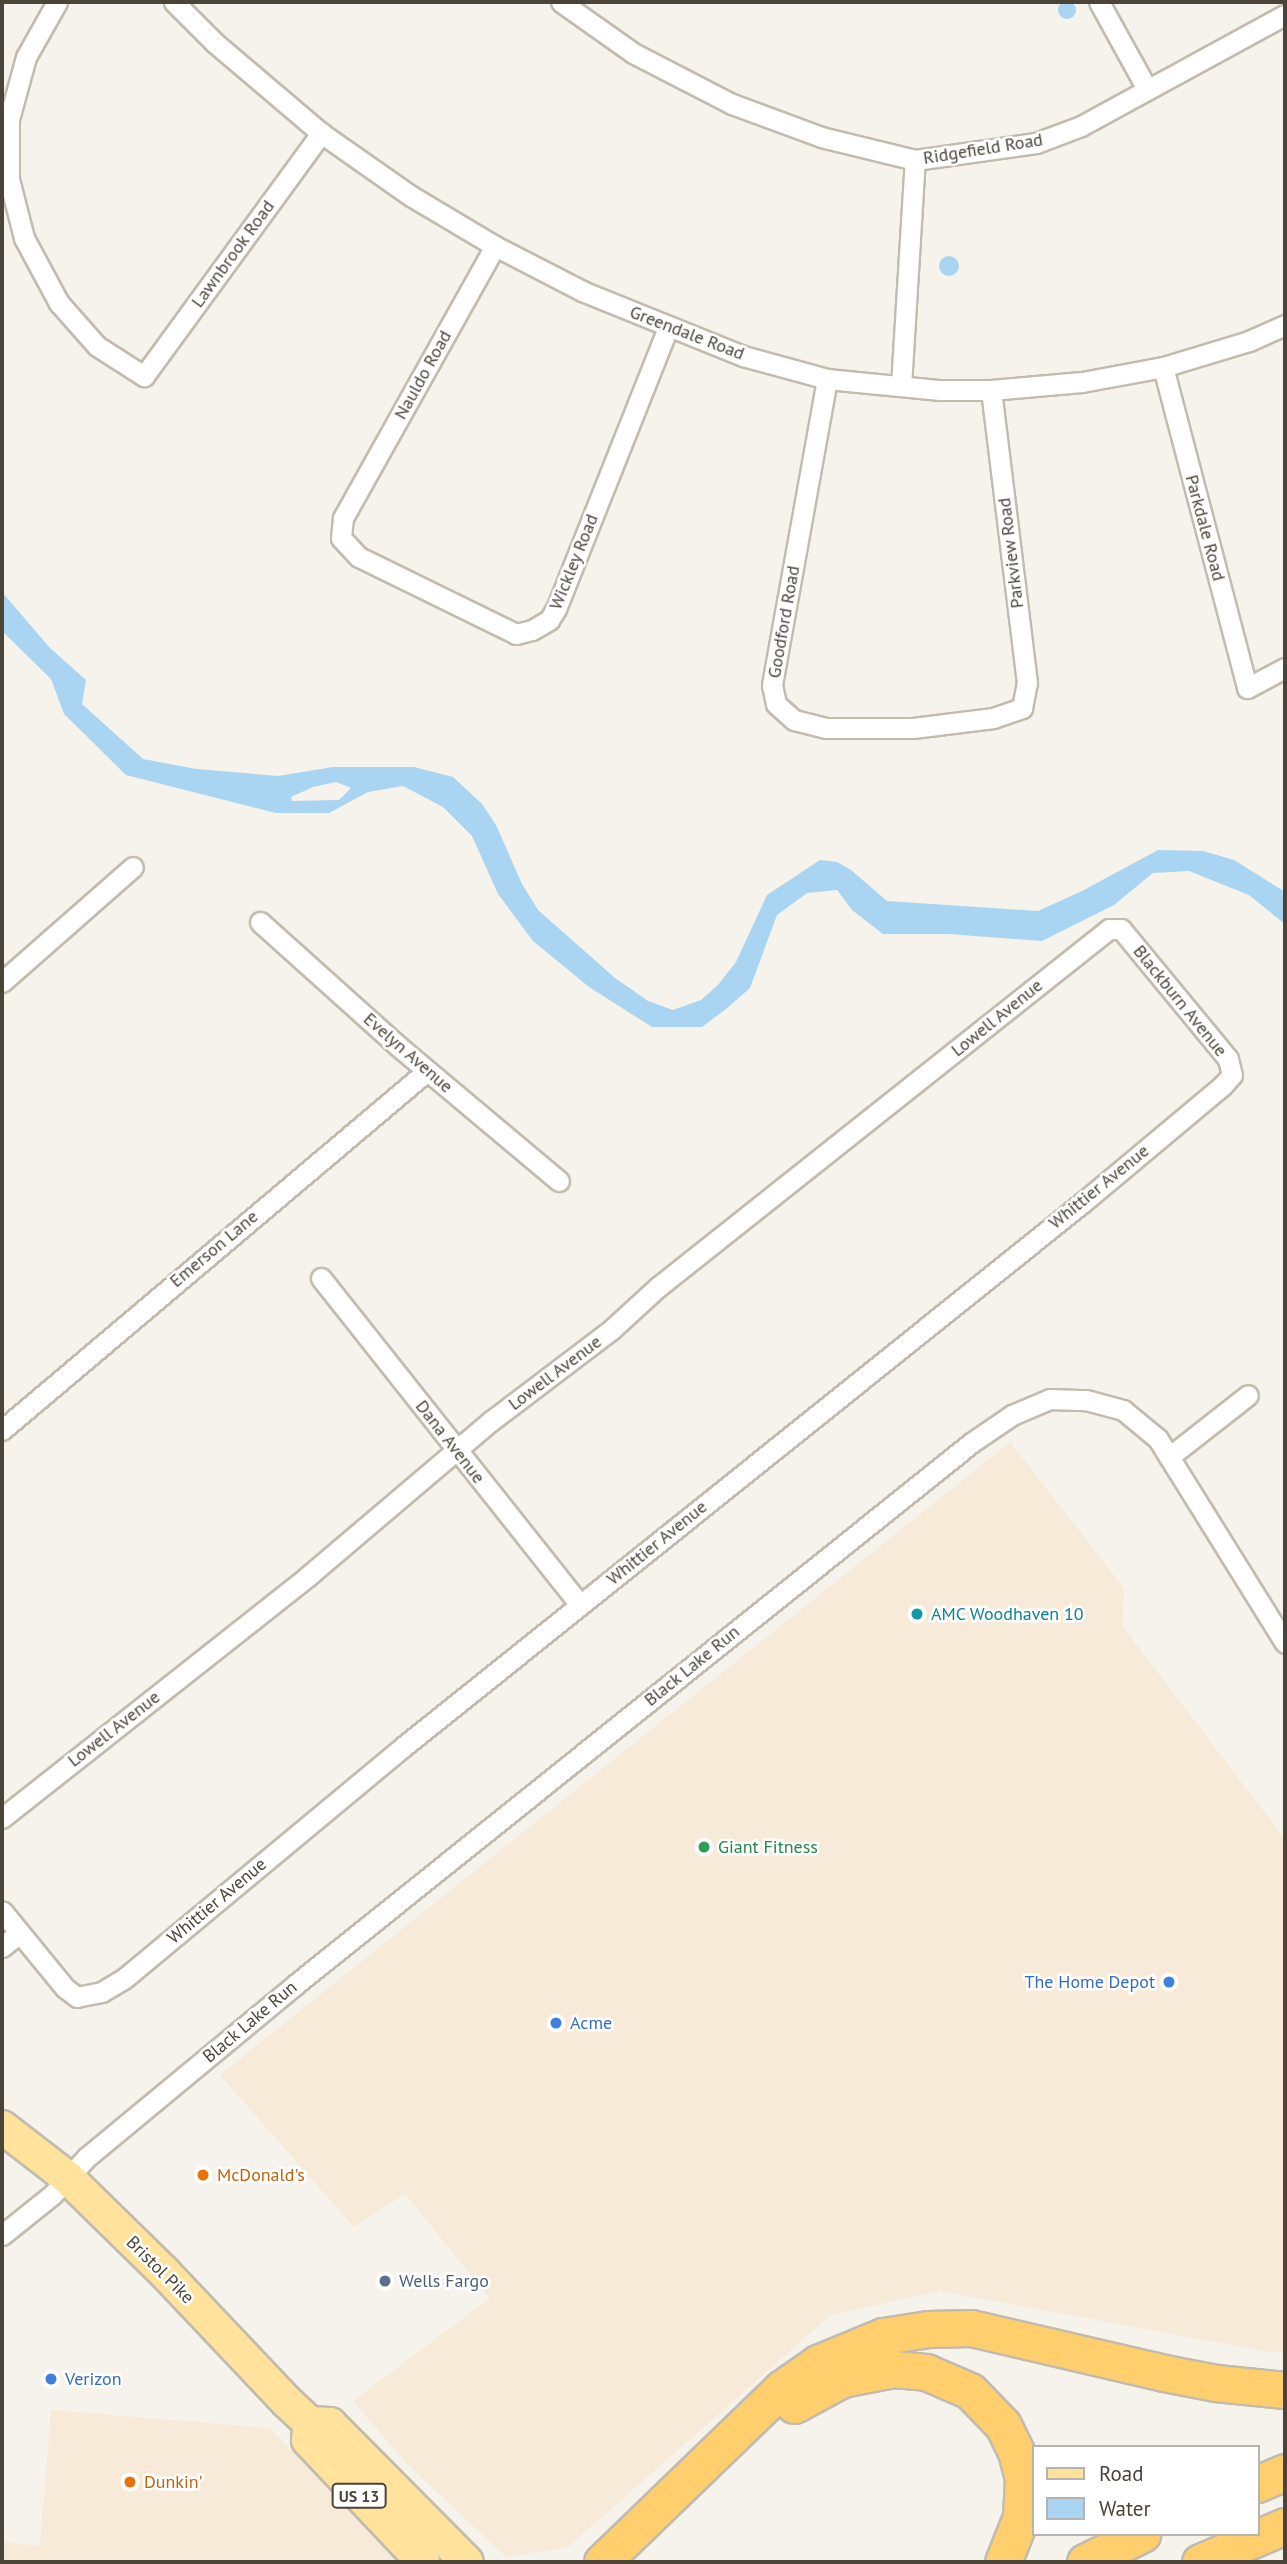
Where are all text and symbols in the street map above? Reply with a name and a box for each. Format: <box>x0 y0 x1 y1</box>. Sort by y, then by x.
street label: Ridgefield Road <box>922 129 1044 169</box>
street label: Lawnbrook Road <box>187 196 279 312</box>
street label: Greendale Road <box>627 301 747 365</box>
street label: Nauldo Road <box>390 327 456 423</box>
street label: Parkdale Road <box>1180 473 1230 583</box>
street label: Parkview Road <box>993 496 1029 610</box>
street label: Wickley Road <box>545 511 603 613</box>
street label: Goodford Road <box>763 564 805 680</box>
street label: Blackburn Avenue <box>1128 941 1232 1061</box>
street label: Lowell Avenue <box>947 975 1047 1061</box>
street label: Evelyn Avenue <box>359 1008 457 1098</box>
street label: Whittier Avenue <box>1044 1140 1154 1234</box>
street label: Emerson Lane <box>166 1206 262 1292</box>
street label: Lowell Avenue <box>504 1331 606 1415</box>
street label: Dana Avenue <box>411 1396 489 1488</box>
street label: Whittier Avenue <box>602 1496 712 1590</box>
place label: AMC Woodhaven 10 <box>931 1603 1085 1625</box>
marker: AMC Woodhaven 10 <box>909 1606 925 1622</box>
street label: Black Lake Run <box>640 1621 744 1711</box>
street label: Lowell Avenue <box>63 1686 165 1772</box>
place label: Giant Fitness <box>718 1836 818 1858</box>
marker: Giant Fitness <box>696 1839 712 1855</box>
street label: Whittier Avenue <box>163 1853 271 1949</box>
place label: The Home Depot <box>1025 1971 1155 1993</box>
marker: The Home Depot <box>1161 1974 1177 1990</box>
street label: Black Lake Run <box>198 1976 302 2068</box>
place label: Acme <box>570 2012 612 2034</box>
marker: Acme <box>548 2015 564 2031</box>
place label: McDonald's <box>217 2164 305 2186</box>
marker: McDonald's <box>195 2167 211 2183</box>
street label: Bristol Pike <box>122 2232 198 2308</box>
place label: Wells Fargo <box>399 2270 489 2292</box>
marker: Wells Fargo <box>377 2273 393 2289</box>
place label: Verizon <box>65 2368 122 2390</box>
marker: Verizon <box>43 2371 59 2387</box>
legend <box>1032 2445 1259 2536</box>
text: Road <box>1099 2460 1143 2487</box>
place label: Dunkin' <box>144 2471 203 2493</box>
marker: Dunkin' <box>122 2474 138 2490</box>
road number: US 13 <box>331 2484 387 2508</box>
text: Water <box>1099 2495 1151 2522</box>

